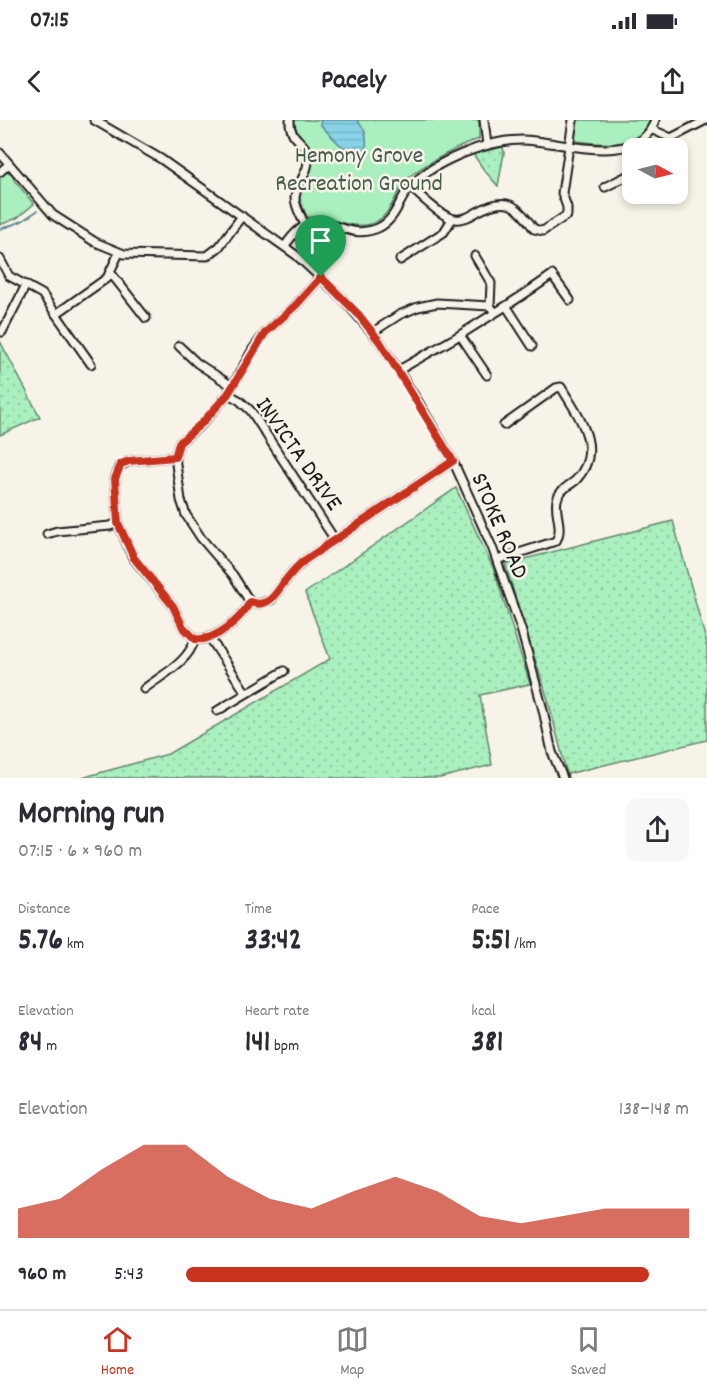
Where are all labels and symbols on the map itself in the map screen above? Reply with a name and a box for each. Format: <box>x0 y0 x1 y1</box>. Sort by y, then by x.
north arrow <box>622 138 688 204</box>
park label: Hemony Grove Recreation Ground <box>275 140 443 202</box>
pin <box>295 215 346 277</box>
street label: INVICTA DRIVE <box>246 391 349 519</box>
street label: STOKE ROAD <box>461 468 536 585</box>

